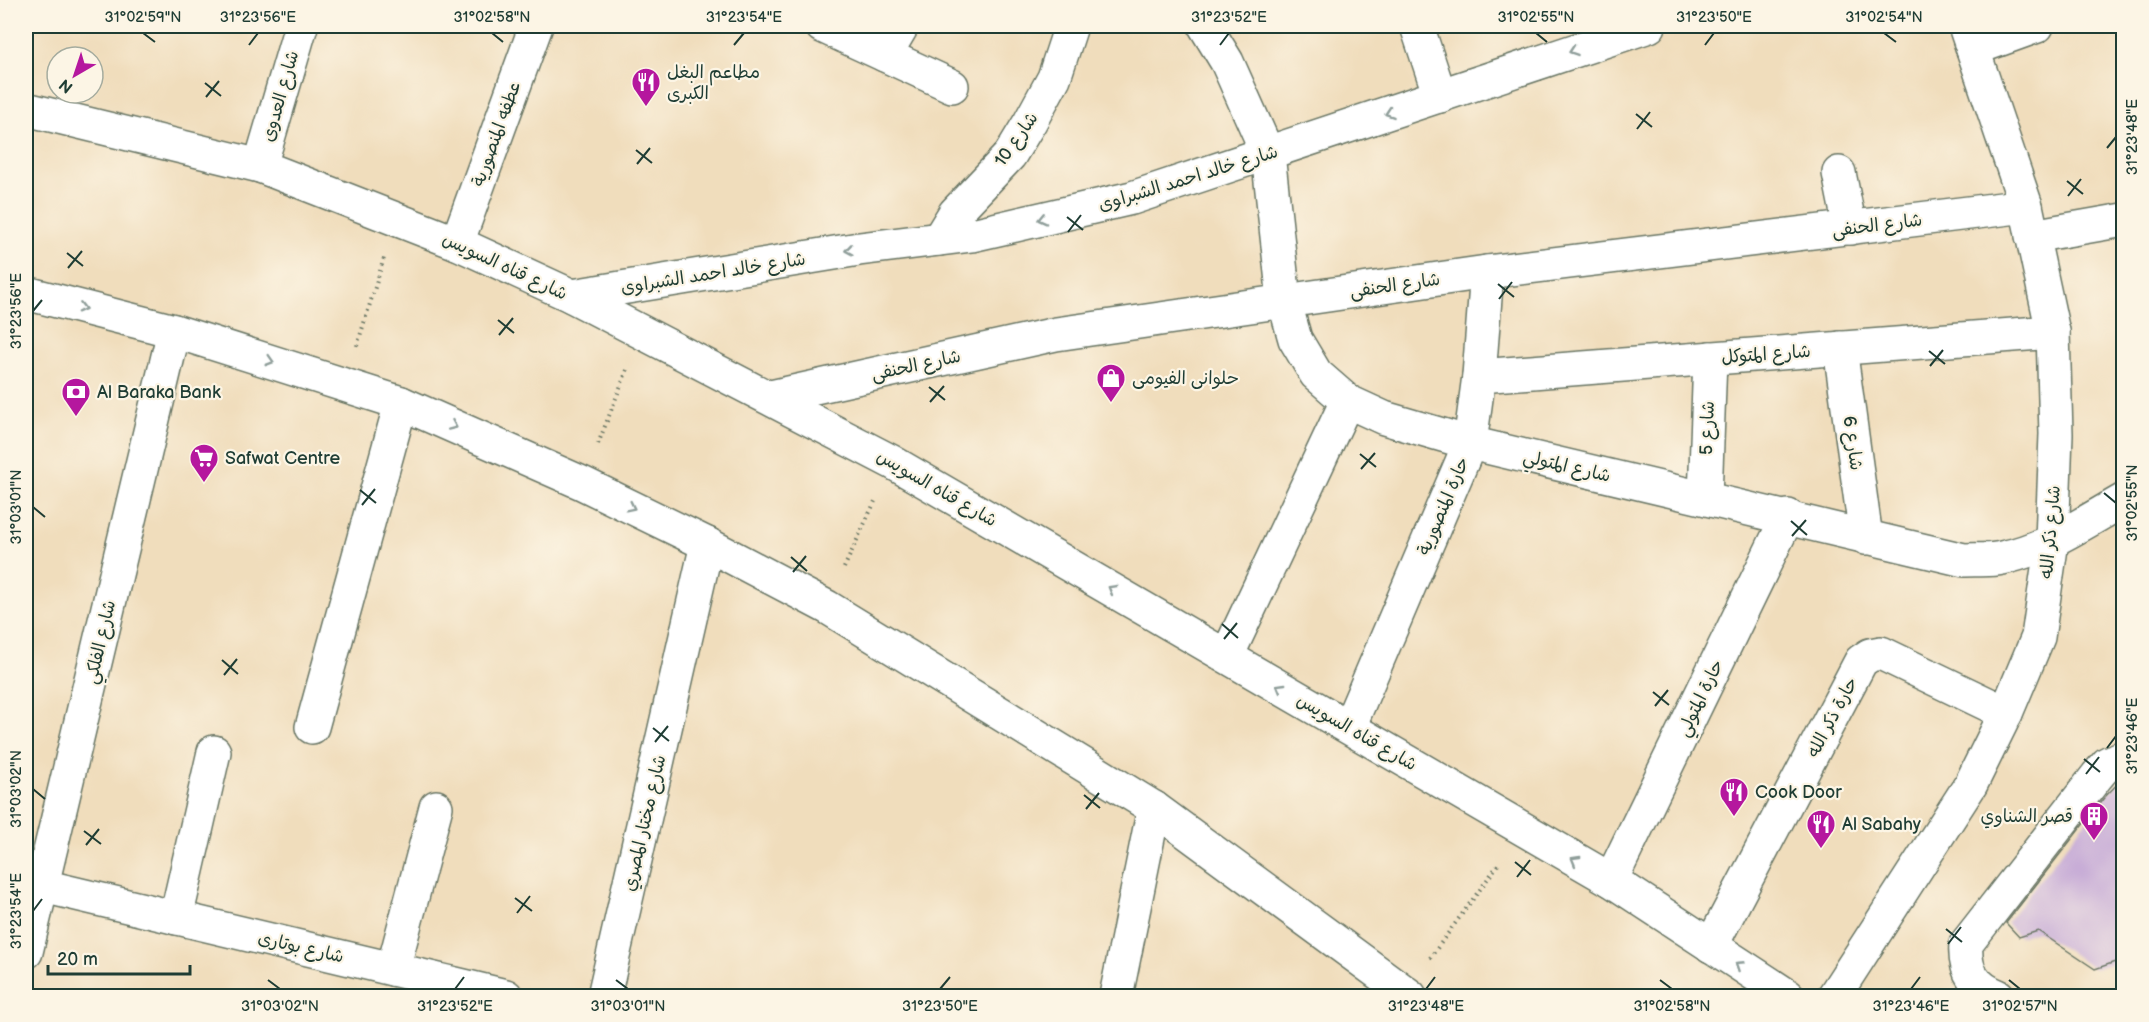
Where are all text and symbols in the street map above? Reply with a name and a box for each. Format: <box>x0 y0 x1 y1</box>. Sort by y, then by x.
text: 31°02'59"N <box>104 8 182 27</box>
text: 31°23'56"E <box>220 8 296 27</box>
text: 31°02'58"N <box>453 8 531 27</box>
text: 31°23'54"E <box>706 8 782 27</box>
text: 31°23'52"E <box>1191 8 1267 27</box>
text: 31°02'55"N <box>1497 8 1575 27</box>
text: 31°23'50"E <box>1676 8 1752 27</box>
text: 31°02'54"N <box>1845 8 1923 27</box>
one-way arrow <box>1568 44 1579 56</box>
north arrow <box>45 45 105 105</box>
street label: شارع العدوى <box>257 48 304 144</box>
place label: مطاعم البغل الكبرى <box>667 62 760 104</box>
restaurant icon: مطاعم البغل الكبرى <box>630 66 662 108</box>
text: N <box>56 74 77 97</box>
street label: عطفه المنصورية <box>468 79 525 190</box>
text: 31°23'48"E <box>2123 99 2142 175</box>
one-way arrow <box>1384 106 1395 119</box>
street label: شارع 10 <box>990 108 1043 171</box>
street label: شارع خالد احمد الشبراوى <box>1096 141 1281 217</box>
street label: شارع الحنفى <box>1831 210 1924 242</box>
one-way arrow <box>1037 212 1047 225</box>
street label: شارع قناه السويس <box>439 228 571 305</box>
one-way arrow <box>845 243 855 256</box>
street label: شارع خالد احمد الشبراوى <box>619 249 807 299</box>
street label: شارع الحنفى <box>1349 269 1442 303</box>
text: 31°23'56"E <box>7 273 26 349</box>
one-way arrow <box>77 300 87 313</box>
street label: شارع المتوكل <box>1721 341 1812 369</box>
street label: شارع الحنفى <box>869 346 963 386</box>
one-way arrow <box>264 354 275 366</box>
shop icon: حلوانى الفيومى <box>1095 362 1127 404</box>
place label: حلوانى الفيومى <box>1132 368 1239 389</box>
bank icon: Al Baraka Bank <box>60 376 92 418</box>
place label: Al Baraka Bank <box>97 382 221 403</box>
street label: شارع 5 <box>1696 401 1720 455</box>
street label: شارع 6 <box>1837 414 1867 472</box>
one-way arrow <box>447 419 458 431</box>
supermarket icon: Safwat Centre <box>188 442 220 484</box>
street label: شارع قناه السويس <box>872 446 1001 532</box>
street label: شارع المتولي <box>1520 446 1613 492</box>
place label: Safwat Centre <box>225 448 340 469</box>
street label: حارة المنصورية <box>1413 454 1474 558</box>
text: 31°02'55"N <box>2123 464 2142 542</box>
text: 31°03'01"N <box>7 470 26 544</box>
street label: شارع ذكر الله <box>2036 484 2066 580</box>
one-way arrow <box>624 500 635 511</box>
one-way arrow <box>1107 584 1118 596</box>
street label: شارع الفلكي <box>81 598 125 687</box>
street label: حارة المتولي <box>1673 656 1733 742</box>
street label: حارة ذكر الله <box>1803 673 1862 761</box>
one-way arrow <box>1276 682 1286 694</box>
street label: شارع قناه السويس <box>1292 690 1421 776</box>
text: 31°23'46"E <box>2123 697 2142 774</box>
text: 31°03'02"N <box>7 750 26 828</box>
street label: شارع مختار المصري <box>619 753 672 894</box>
restaurant icon: Cook Door <box>1718 776 1750 818</box>
place label: Cook Door <box>1755 782 1842 803</box>
building icon: قصر الشناوي <box>2078 800 2110 842</box>
place label: قصر الشناوي <box>1981 806 2073 829</box>
restaurant icon: Al Sabahy <box>1805 808 1837 850</box>
place label: Al Sabahy <box>1842 814 1922 835</box>
one-way arrow <box>1571 855 1581 867</box>
text: 31°23'54"E <box>7 873 26 949</box>
street label: شارع بوتارى <box>256 927 346 969</box>
scale bar <box>48 938 190 976</box>
text: 20 m <box>57 949 98 970</box>
one-way arrow <box>1735 961 1746 972</box>
text: 31°03'02"N <box>241 997 319 1016</box>
text: 31°23'52"E <box>417 997 493 1016</box>
text: 31°03'01"N <box>591 997 665 1016</box>
text: 31°23'50"E <box>902 997 978 1016</box>
text: 31°23'48"E <box>1388 997 1464 1016</box>
text: 31°02'58"N <box>1633 997 1711 1016</box>
text: 31°23'46"E <box>1873 997 1950 1016</box>
text: 31°02'57"N <box>1982 997 2058 1016</box>

